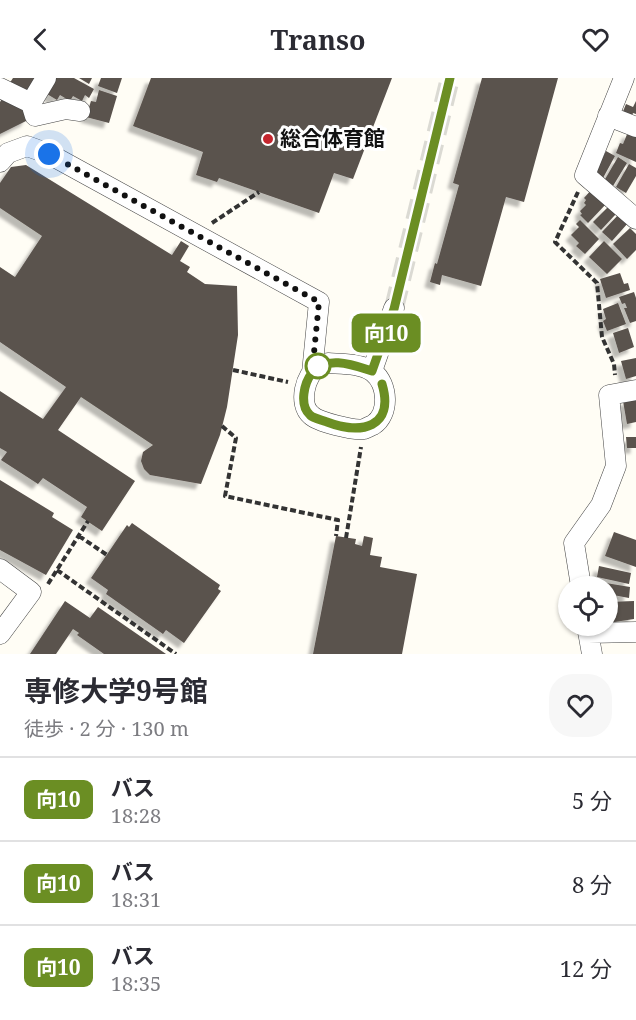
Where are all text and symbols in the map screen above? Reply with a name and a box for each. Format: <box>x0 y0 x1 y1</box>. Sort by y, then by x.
text: Transo <box>271 21 366 58</box>
icon: back <box>24 23 57 56</box>
icon: heart <box>579 23 612 56</box>
place label: 総合体育館 <box>280 124 385 152</box>
marker: 総合体育館 <box>261 132 275 146</box>
your location <box>34 139 64 169</box>
line badge: 向10 <box>352 314 420 352</box>
text: 向10 <box>364 319 408 347</box>
unlabelled marker <box>305 353 331 379</box>
map controls <box>558 576 618 636</box>
button: locate <box>558 576 618 636</box>
text: 専修大学9号館 <box>24 671 208 709</box>
button: heart <box>549 674 612 737</box>
text: 徒歩 · 2 分 · 130 m <box>24 715 189 742</box>
text: バス <box>111 772 155 802</box>
text: 向10 <box>36 785 81 813</box>
text: 5 分 <box>572 785 612 815</box>
text: 18:28 <box>111 802 161 829</box>
text: バス <box>111 856 155 886</box>
text: 向10 <box>36 869 81 897</box>
text: 8 分 <box>572 869 612 899</box>
text: 18:31 <box>111 886 161 913</box>
text: バス <box>111 940 155 970</box>
text: 向10 <box>36 953 81 981</box>
text: 12 分 <box>560 953 612 983</box>
text: 18:35 <box>111 970 161 997</box>

